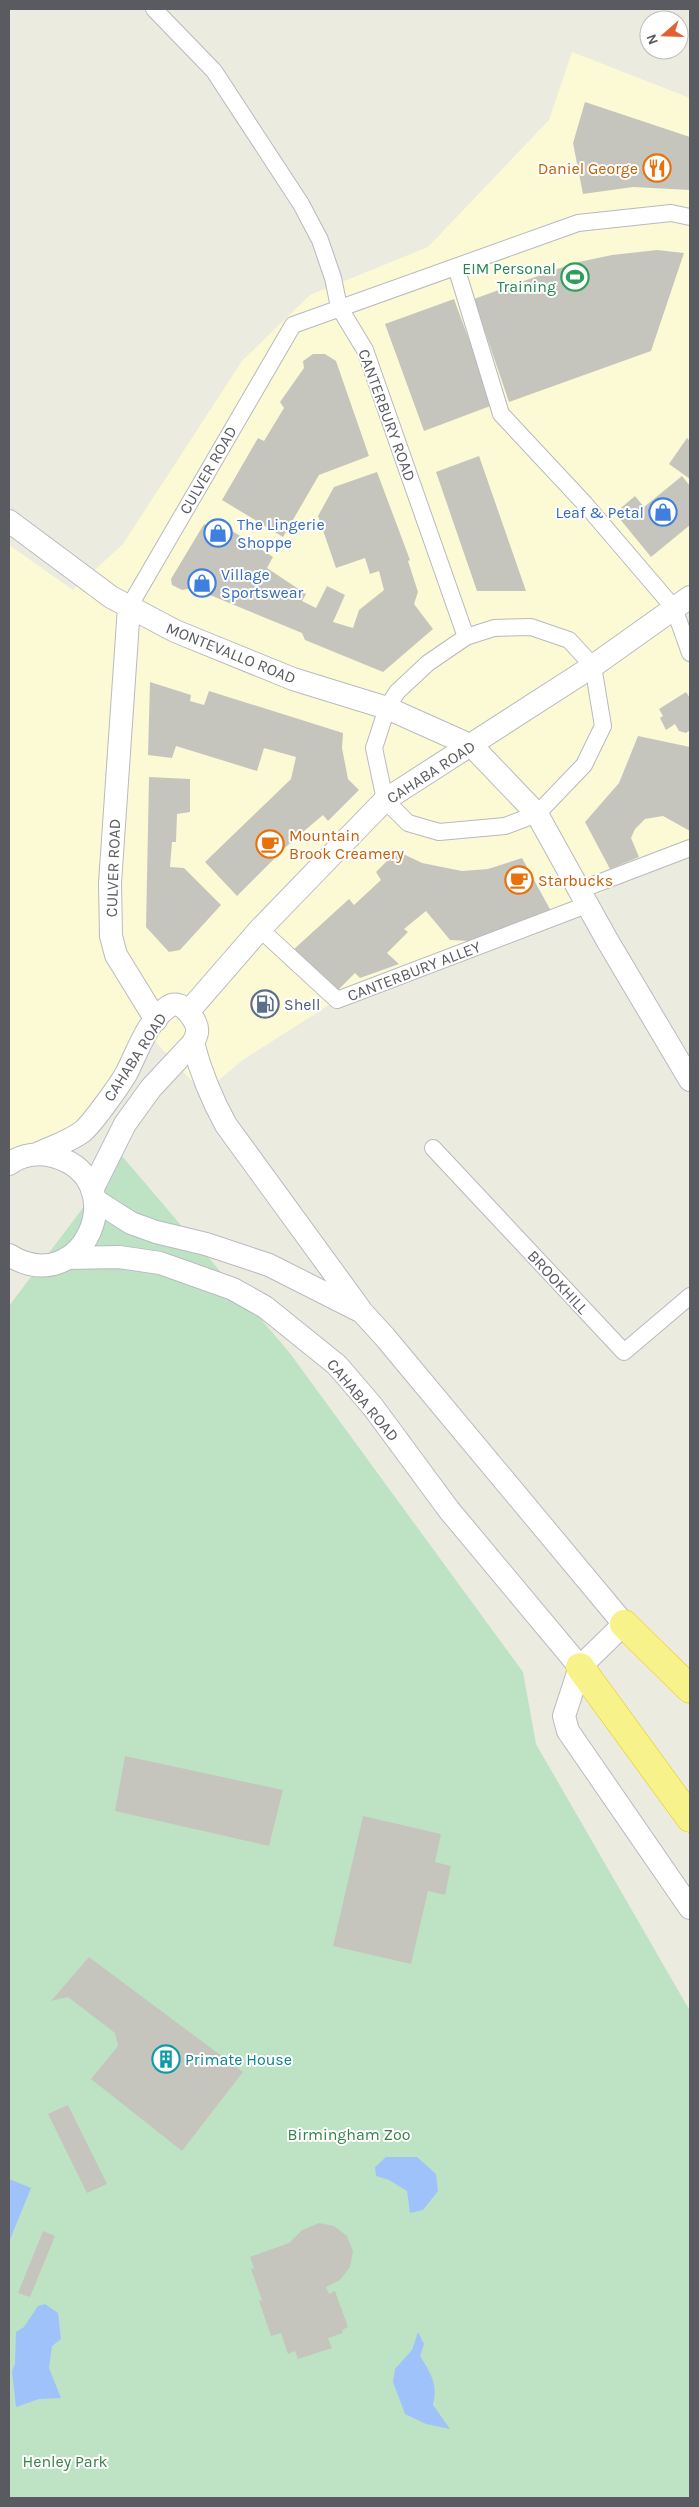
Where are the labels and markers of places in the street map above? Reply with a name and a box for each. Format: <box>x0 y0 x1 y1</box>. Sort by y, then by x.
restaurant icon: Daniel George <box>642 153 672 183</box>
place label: Daniel George <box>538 159 638 178</box>
place label: EIM Personal Training <box>462 259 556 296</box>
sports icon: EIM Personal Training <box>560 262 590 292</box>
shop icon: Leaf & Petal <box>648 497 678 527</box>
place label: Leaf & Petal <box>555 503 644 522</box>
place label: The Lingerie Shoppe <box>237 515 325 552</box>
shop icon: The Lingerie Shoppe <box>203 518 233 548</box>
place label: Village Sportswear <box>221 565 304 602</box>
shop icon: Village Sportswear <box>187 568 217 598</box>
place label: Mountain Brook Creamery <box>289 826 405 863</box>
cafe icon: Mountain Brook Creamery <box>255 829 285 859</box>
cafe icon: Starbucks <box>504 865 534 895</box>
place label: Starbucks <box>538 871 613 890</box>
fuel station icon: Shell <box>250 989 280 1019</box>
place label: Shell <box>284 995 321 1014</box>
building icon: Primate House <box>151 2044 181 2074</box>
place label: Primate House <box>185 2050 292 2069</box>

